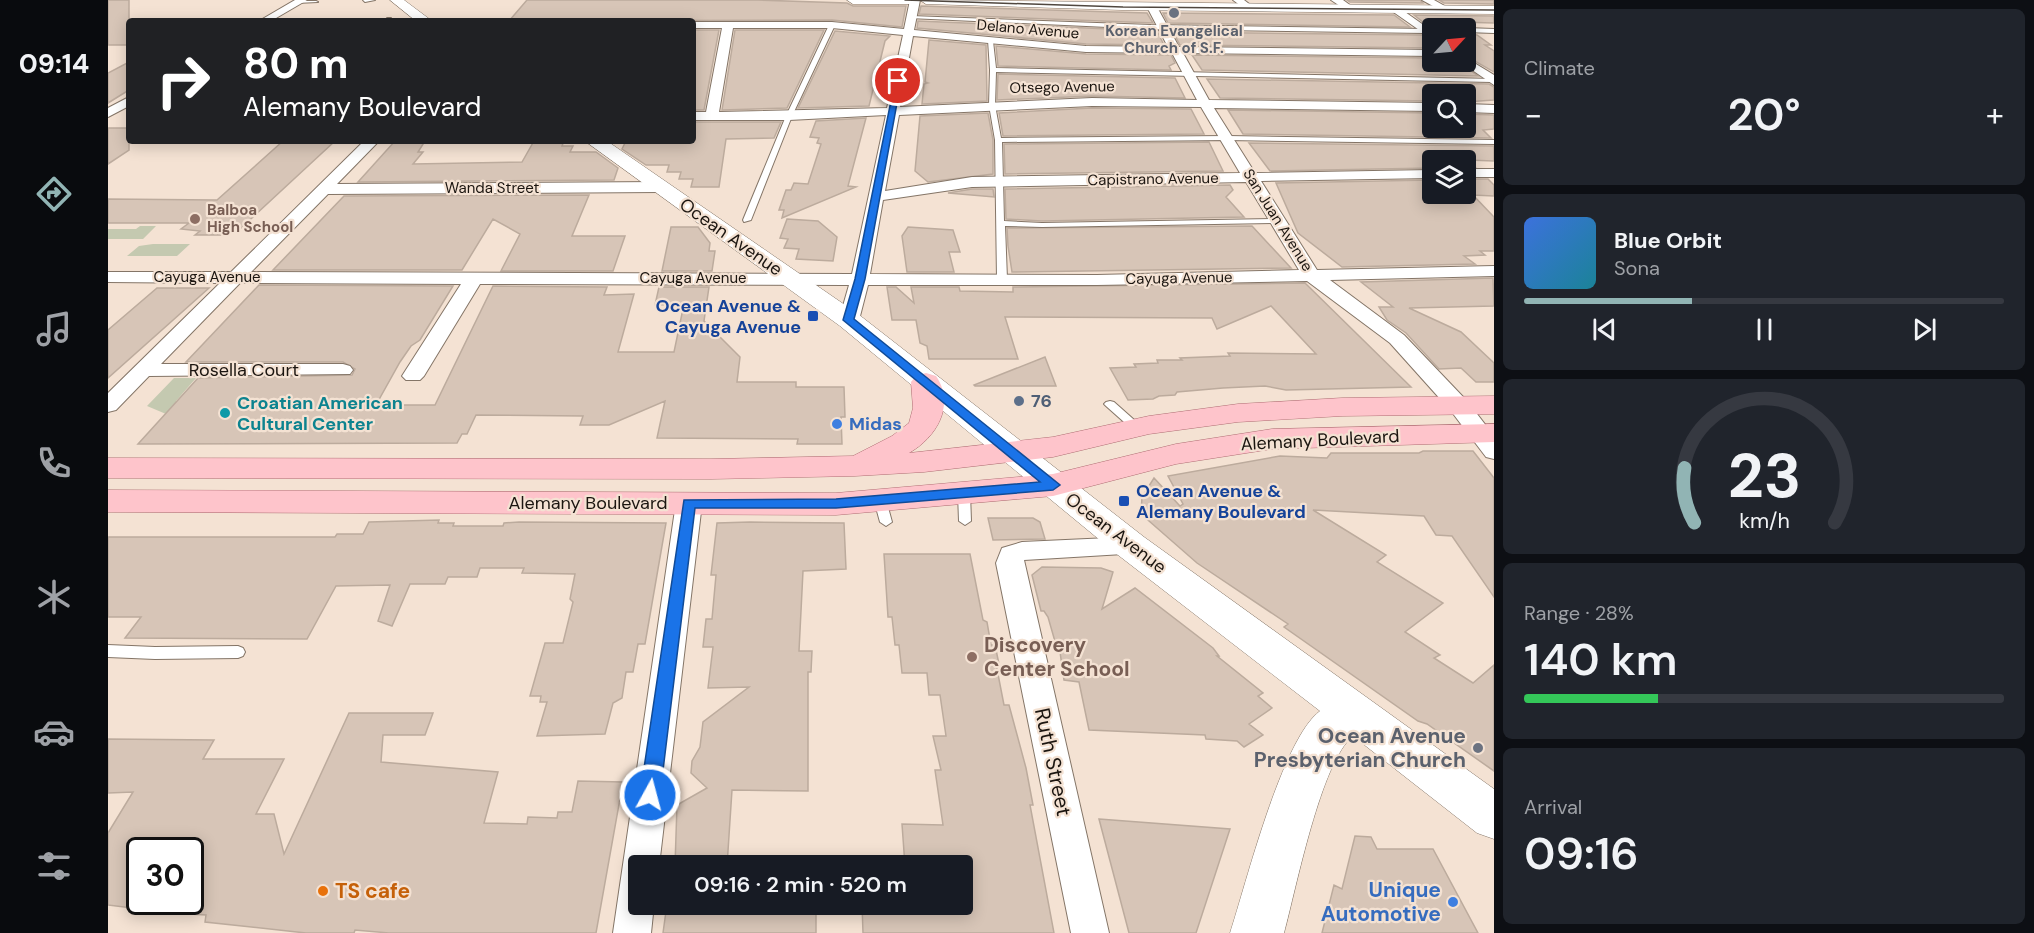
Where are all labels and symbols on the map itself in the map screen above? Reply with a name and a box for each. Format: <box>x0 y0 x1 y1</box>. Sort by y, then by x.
marker: Korean Evangelical Church of S.F. <box>1167 6 1181 20</box>
street label: Delano Avenue <box>976 15 1080 43</box>
north arrow <box>1422 18 1476 72</box>
place label: Korean Evangelical Church of S.F. <box>1105 21 1243 58</box>
pin <box>872 55 923 106</box>
street label: Otsego Avenue <box>1009 76 1115 98</box>
street label: San Juan Avenue <box>1238 165 1318 275</box>
street label: Capistrano Avenue <box>1087 168 1219 190</box>
street label: Wanda Street <box>445 178 539 198</box>
street label: Ocean Avenue <box>675 193 787 281</box>
place label: Balboa High School <box>207 200 293 237</box>
marker: Balboa High School <box>188 212 202 226</box>
street label: Cayuga Avenue <box>153 267 261 287</box>
street label: Cayuga Avenue <box>1125 267 1233 289</box>
street label: Cayuga Avenue <box>639 268 747 288</box>
place label: Ocean Avenue & Cayuga Avenue <box>656 294 801 339</box>
marker: Ocean Avenue & Cayuga Avenue <box>806 309 820 323</box>
street label: Rosella Court <box>189 358 299 382</box>
place label: 76 <box>1031 389 1052 413</box>
place label: Croatian American Cultural Center <box>237 391 403 436</box>
marker: 76 <box>1012 394 1026 408</box>
marker: Croatian American Cultural Center <box>218 406 232 420</box>
place label: Midas <box>849 412 902 436</box>
marker: Midas <box>830 417 844 431</box>
street label: Alemany Boulevard <box>1240 424 1400 456</box>
place label: Ocean Avenue & Alemany Boulevard <box>1136 479 1306 524</box>
street label: Ocean Avenue <box>1061 487 1171 579</box>
street label: Alemany Boulevard <box>508 491 668 515</box>
marker: Ocean Avenue & Alemany Boulevard <box>1117 494 1131 508</box>
place label: Discovery Center School <box>984 631 1130 683</box>
marker: Discovery Center School <box>965 650 979 664</box>
street label: Ruth Street <box>1028 705 1078 819</box>
place label: Ocean Avenue Presbyterian Church <box>1254 722 1466 774</box>
marker: Ocean Avenue Presbyterian Church <box>1471 741 1485 755</box>
position arrow <box>618 763 682 827</box>
speed limit sign: 30 <box>126 837 204 915</box>
place label: Unique Automotive <box>1321 876 1441 928</box>
place label: TS cafe <box>335 877 410 905</box>
marker: TS cafe <box>316 884 330 898</box>
marker: Unique Automotive <box>1446 895 1460 909</box>

